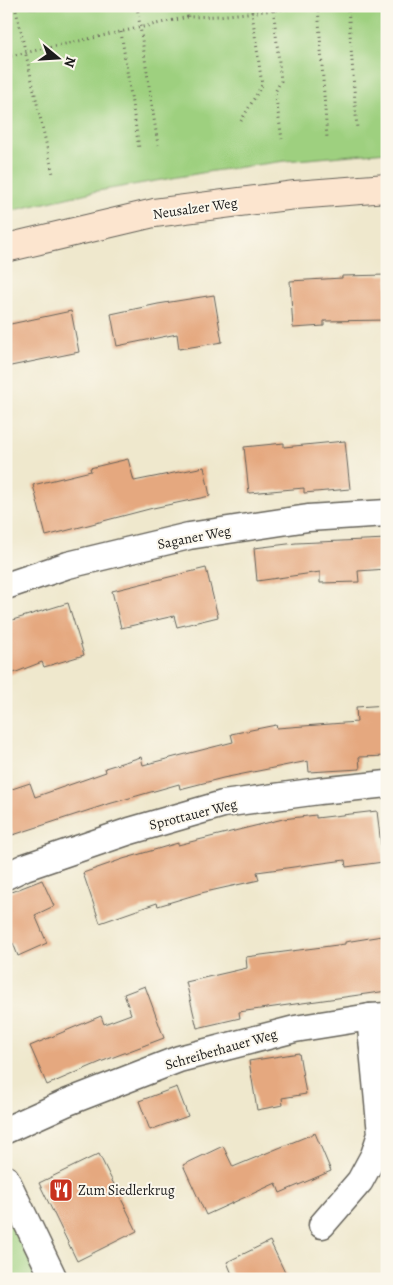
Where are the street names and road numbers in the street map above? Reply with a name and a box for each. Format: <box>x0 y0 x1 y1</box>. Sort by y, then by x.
street label: Neusalzer Weg <box>152 193 239 224</box>
street label: Saganer Weg <box>156 521 232 554</box>
street label: Sprottauer Weg <box>147 794 239 835</box>
street label: Schreiberhauer Weg <box>163 1024 279 1075</box>

